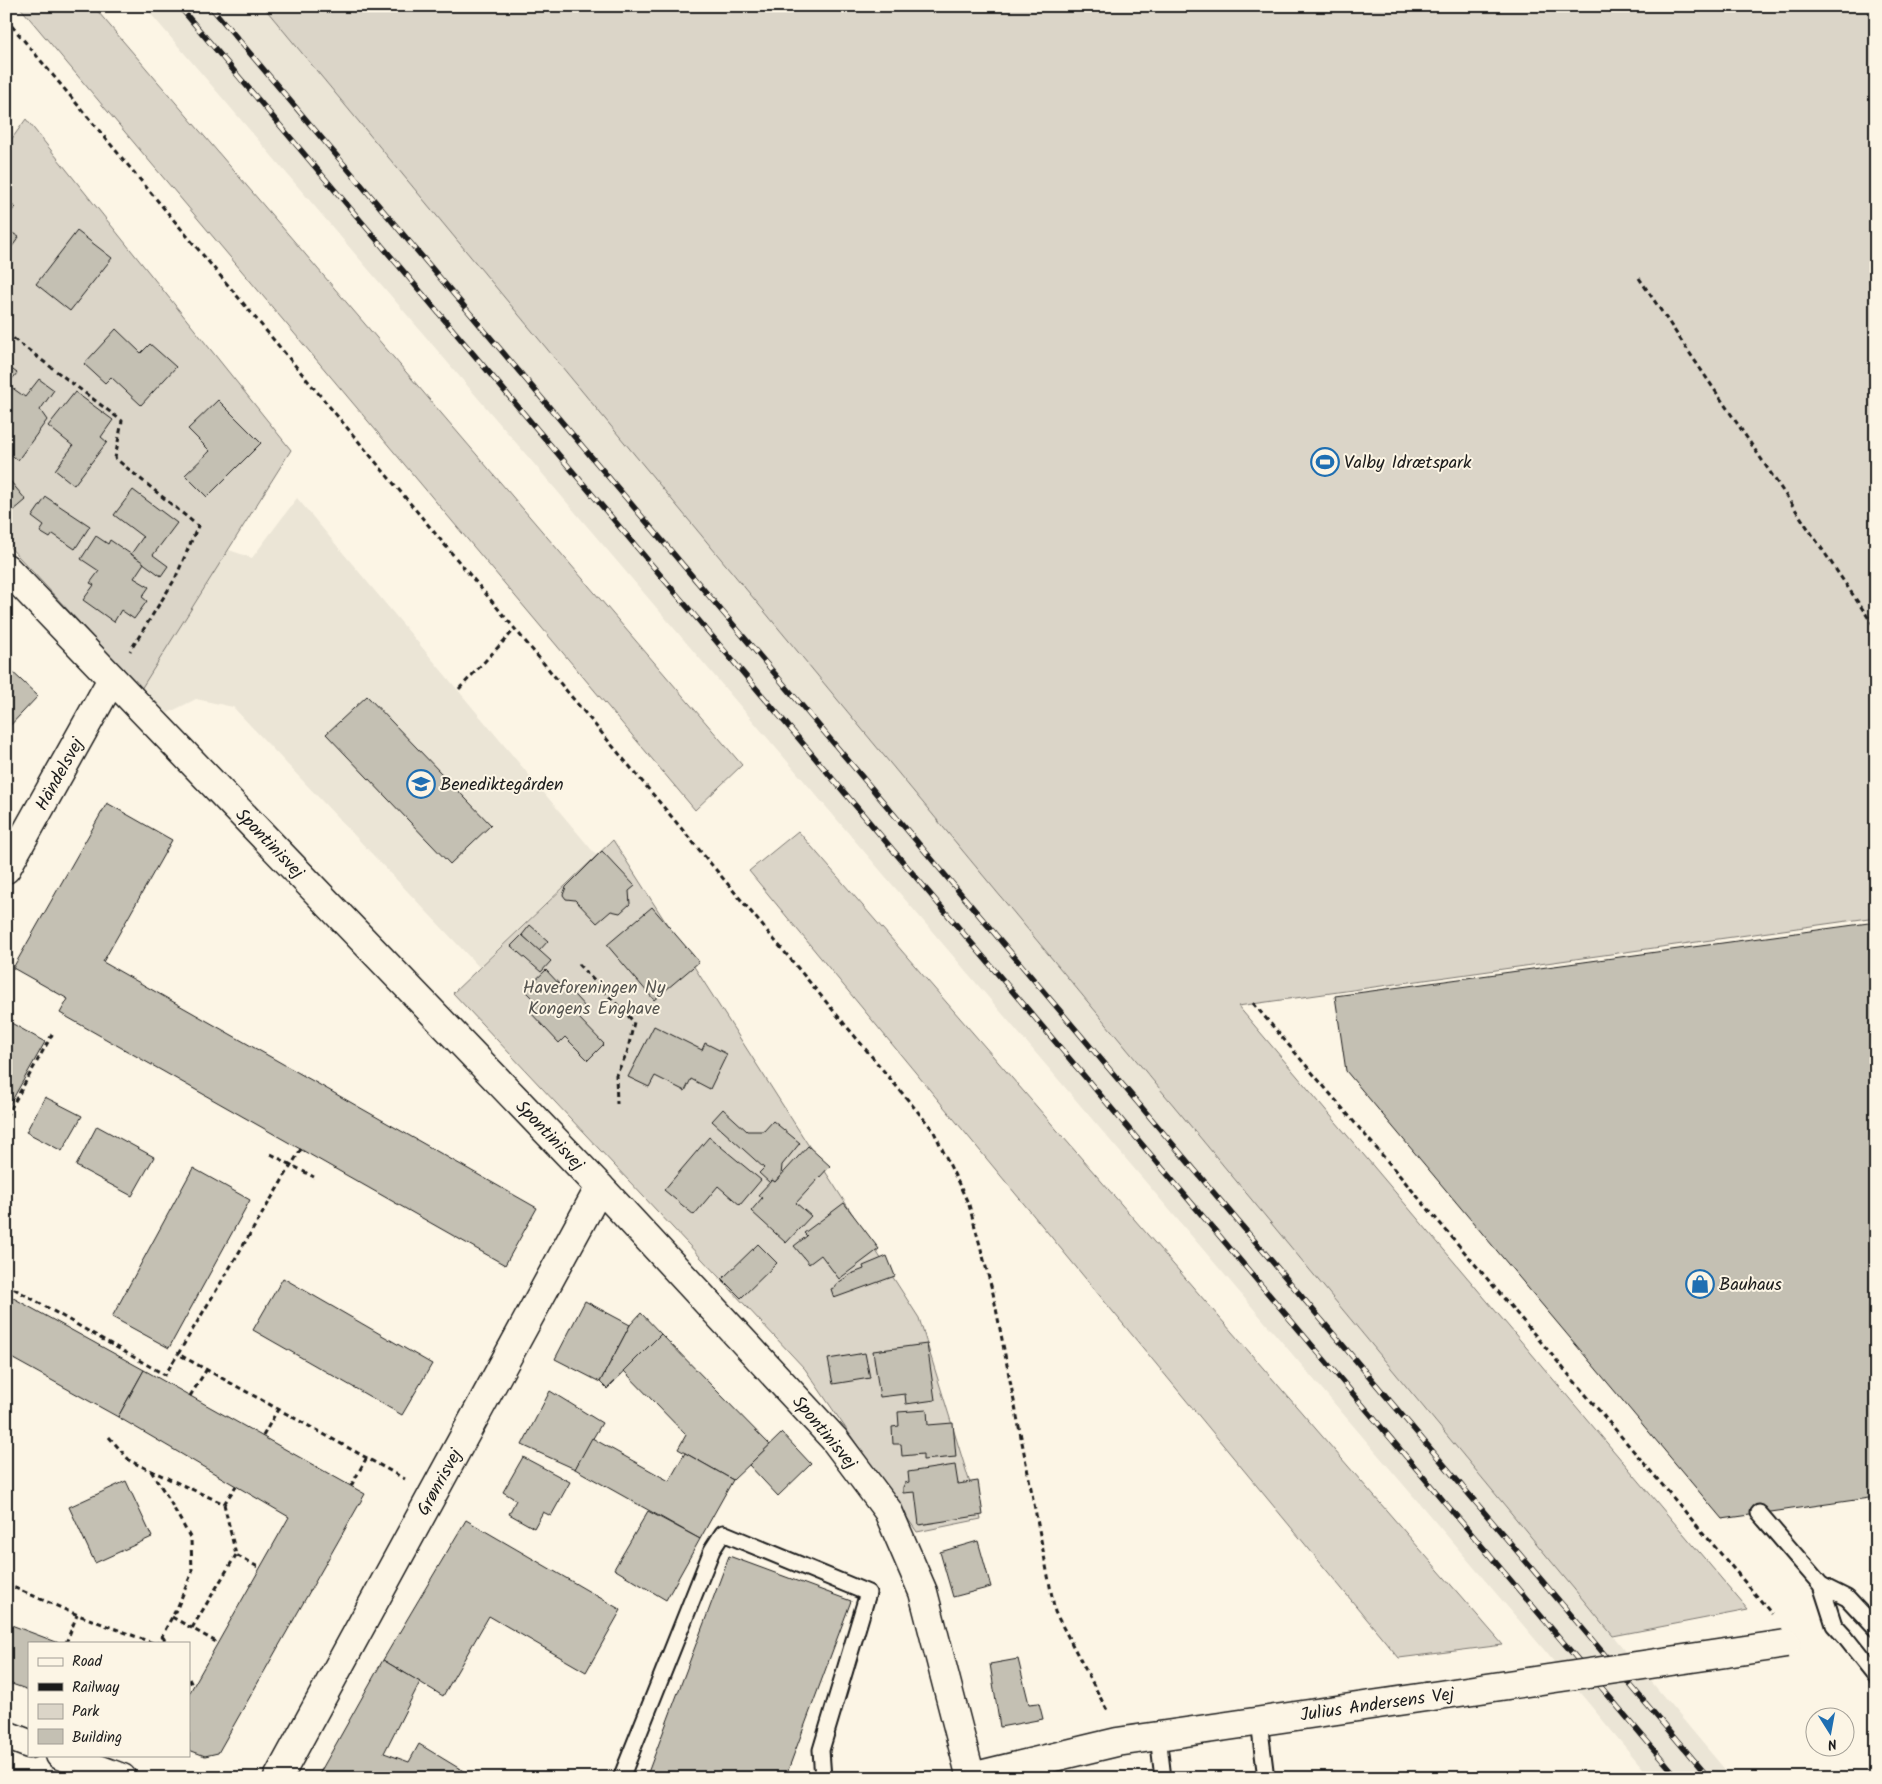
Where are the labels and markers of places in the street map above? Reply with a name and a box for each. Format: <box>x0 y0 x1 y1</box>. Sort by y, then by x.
sports icon: Valby Idrætspark <box>1310 447 1340 477</box>
place label: Valby Idrætspark <box>1344 449 1472 478</box>
school or university icon: Benediktegården <box>406 769 436 799</box>
place label: Benediktegården <box>440 771 564 800</box>
shop icon: Bauhaus <box>1685 1269 1715 1299</box>
place label: Bauhaus <box>1719 1271 1782 1300</box>

